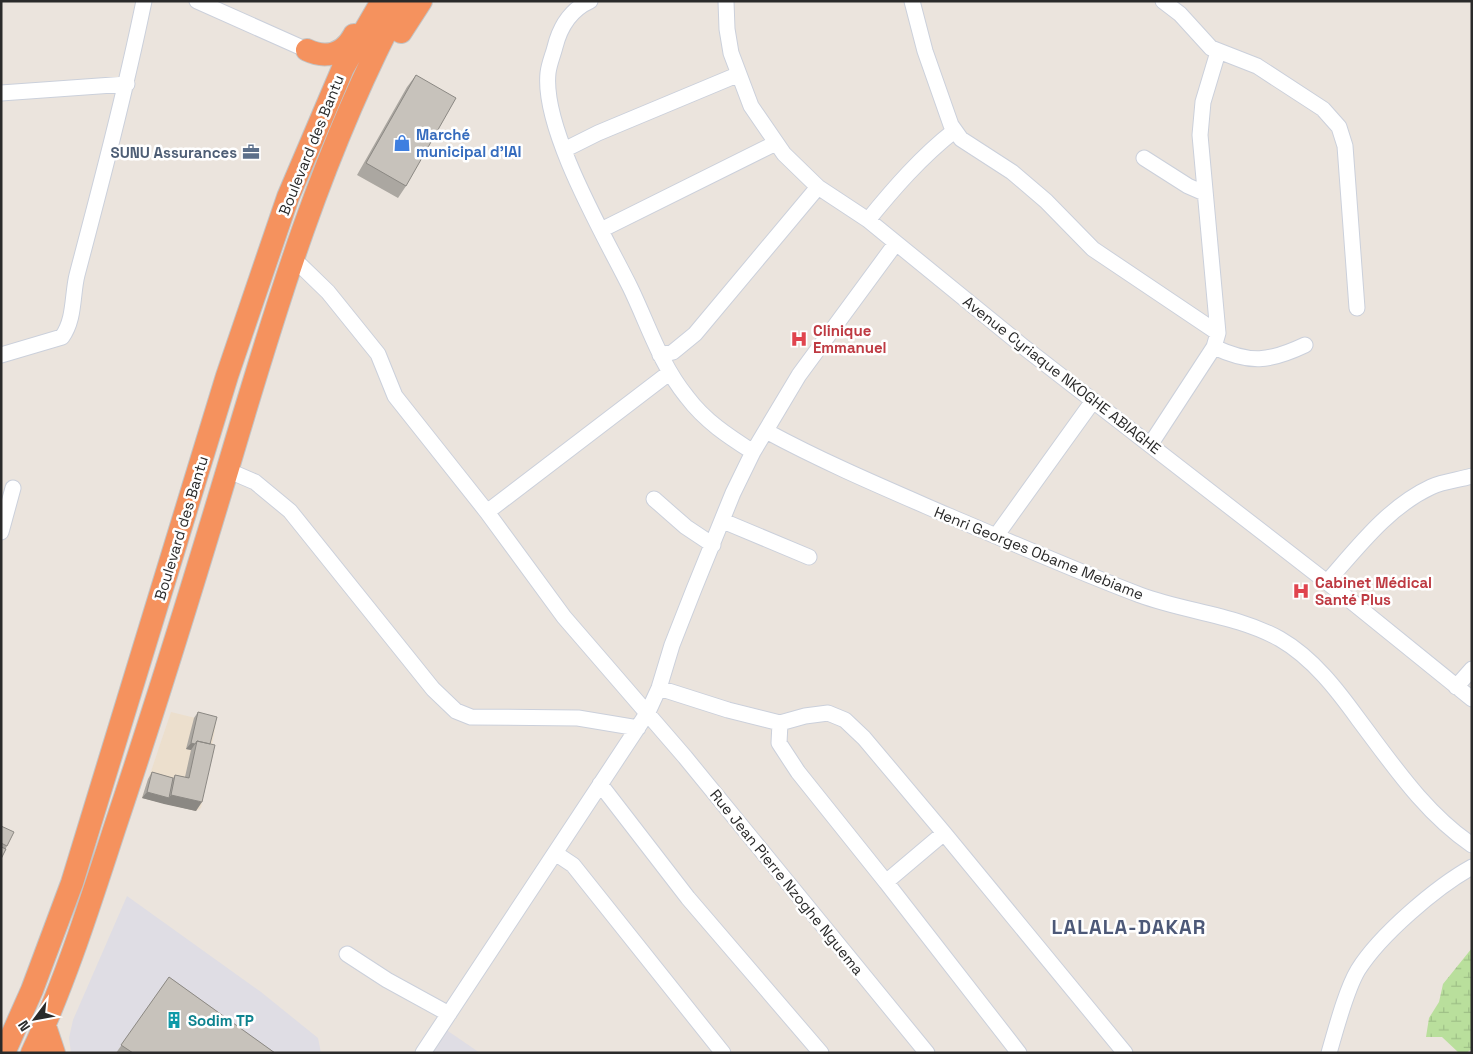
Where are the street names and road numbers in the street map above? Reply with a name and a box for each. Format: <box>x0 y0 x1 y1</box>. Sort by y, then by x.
street label: Boulevard des Bantu <box>274 72 348 218</box>
street label: Avenue Cyriaque NKOGHE ABIAGHE <box>959 292 1165 458</box>
street label: Boulevard des Bantu <box>150 454 212 602</box>
street label: Henri Georges Obame Mebiame <box>931 502 1147 604</box>
street label: Rue Jean Pierre Nzoghe Nguema <box>706 785 868 979</box>

